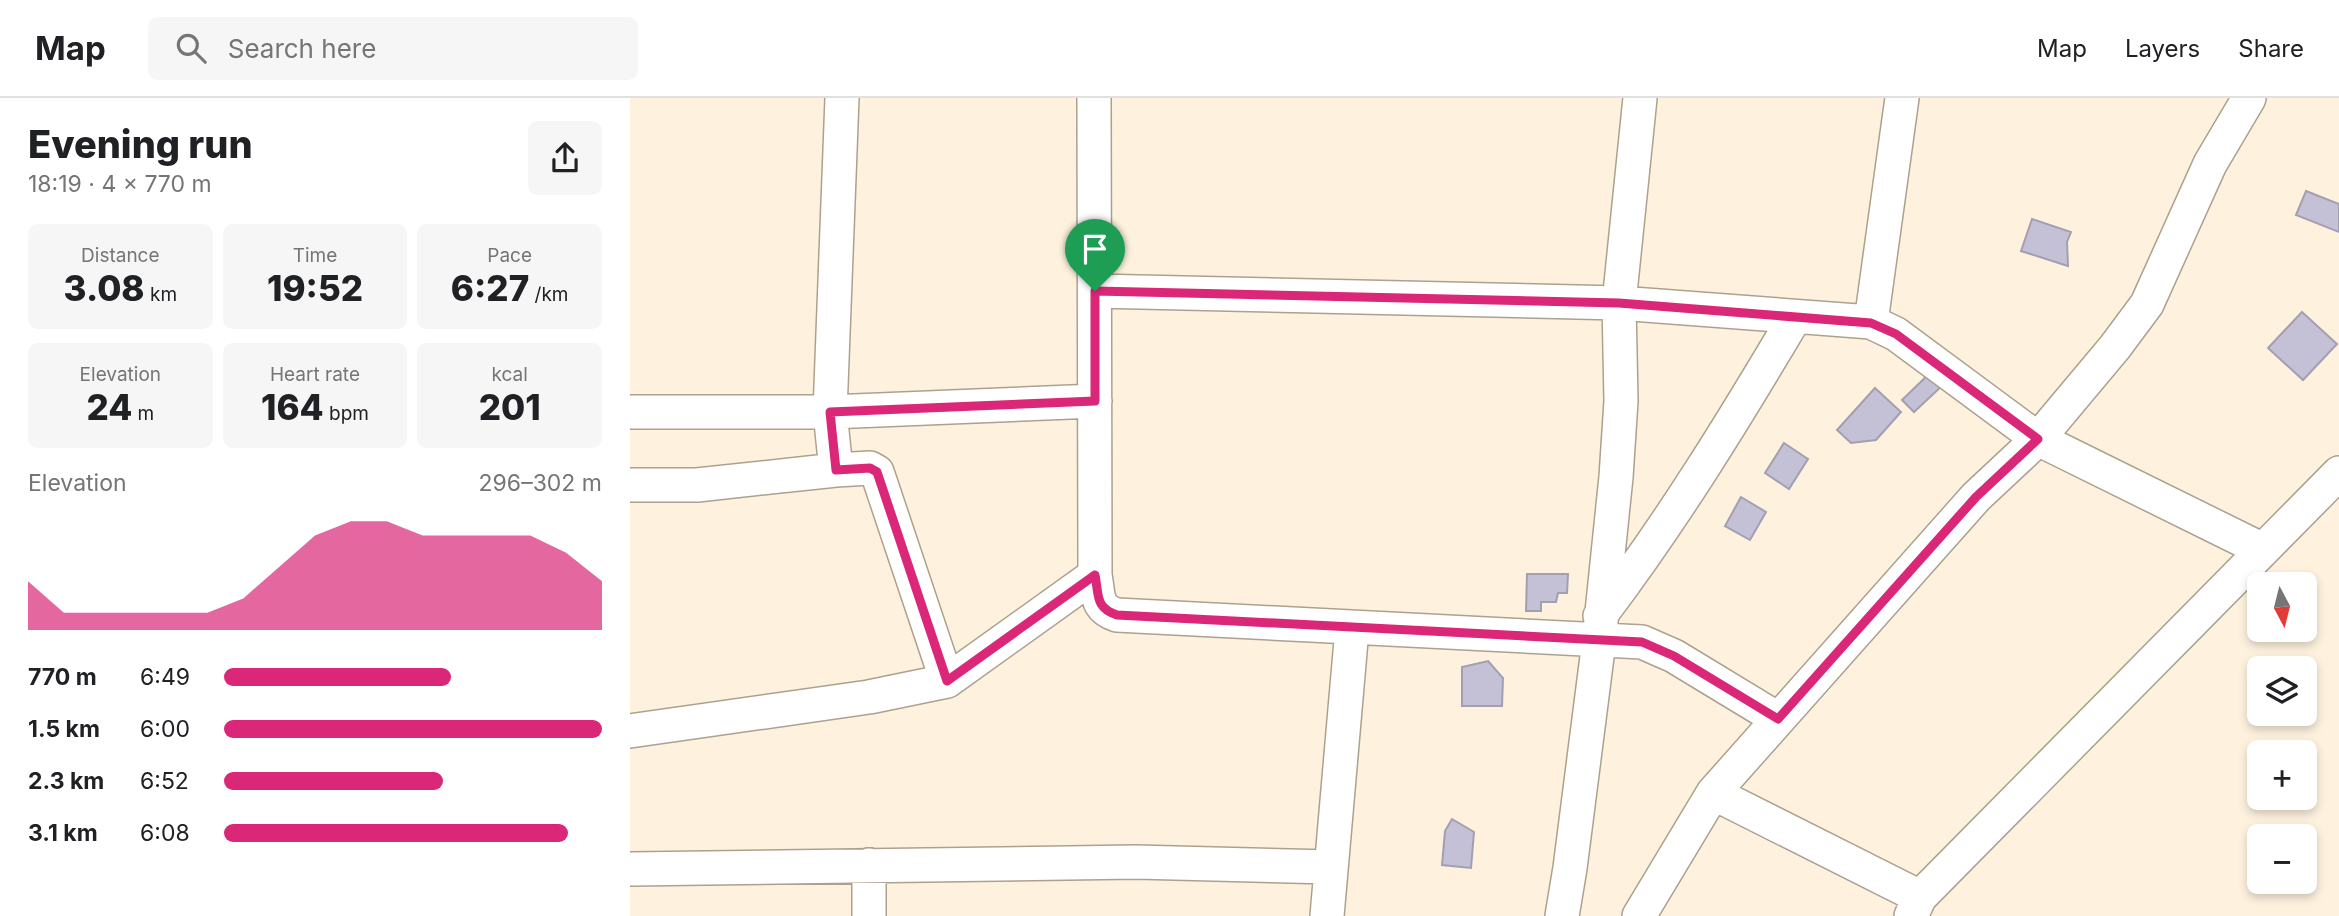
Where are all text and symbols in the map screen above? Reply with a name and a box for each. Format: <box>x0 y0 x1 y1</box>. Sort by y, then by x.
search box <box>148 17 638 80</box>
text: Map <box>35 28 106 68</box>
icon: search <box>172 29 210 67</box>
text: Search here <box>228 33 376 64</box>
text: Map <box>2037 34 2087 63</box>
text: Layers <box>2125 34 2200 63</box>
text: Share <box>2238 34 2304 63</box>
text: Evening run <box>28 121 253 167</box>
button: share <box>528 121 602 195</box>
text: 18:19 · 4 × 770 m <box>28 170 212 198</box>
pin <box>1065 219 1125 291</box>
icon: arrive <box>1076 230 1114 268</box>
text: Distance <box>81 244 160 267</box>
text: Time <box>293 244 337 267</box>
text: Pace <box>487 244 532 267</box>
text: 3.08 <box>64 267 145 309</box>
text: 19:52 <box>267 267 363 309</box>
text: 6:27 <box>451 267 529 309</box>
text: km <box>145 283 177 306</box>
text: /km <box>529 283 569 306</box>
text: Elevation <box>80 363 161 386</box>
text: Heart rate <box>270 363 360 386</box>
text: kcal <box>492 363 528 386</box>
text: 24 <box>86 386 132 428</box>
text: 164 <box>261 386 324 428</box>
text: 201 <box>479 386 541 428</box>
text: m <box>132 402 154 425</box>
text: bpm <box>324 402 369 425</box>
text: Elevation <box>28 469 127 497</box>
text: 296–302 m <box>479 469 602 497</box>
north arrow <box>2247 572 2317 642</box>
map controls <box>2247 572 2317 894</box>
button: layers <box>2247 656 2317 726</box>
text: 770 m <box>28 663 97 691</box>
text: 6:49 <box>140 663 190 691</box>
text: 1.5 km <box>28 715 100 743</box>
text: 6:00 <box>140 715 190 743</box>
button: + <box>2247 740 2317 810</box>
text: 2.3 km <box>28 767 104 795</box>
text: 6:52 <box>140 767 189 795</box>
text: 3.1 km <box>28 819 98 847</box>
text: 6:08 <box>140 819 190 847</box>
button: − <box>2247 824 2317 894</box>

